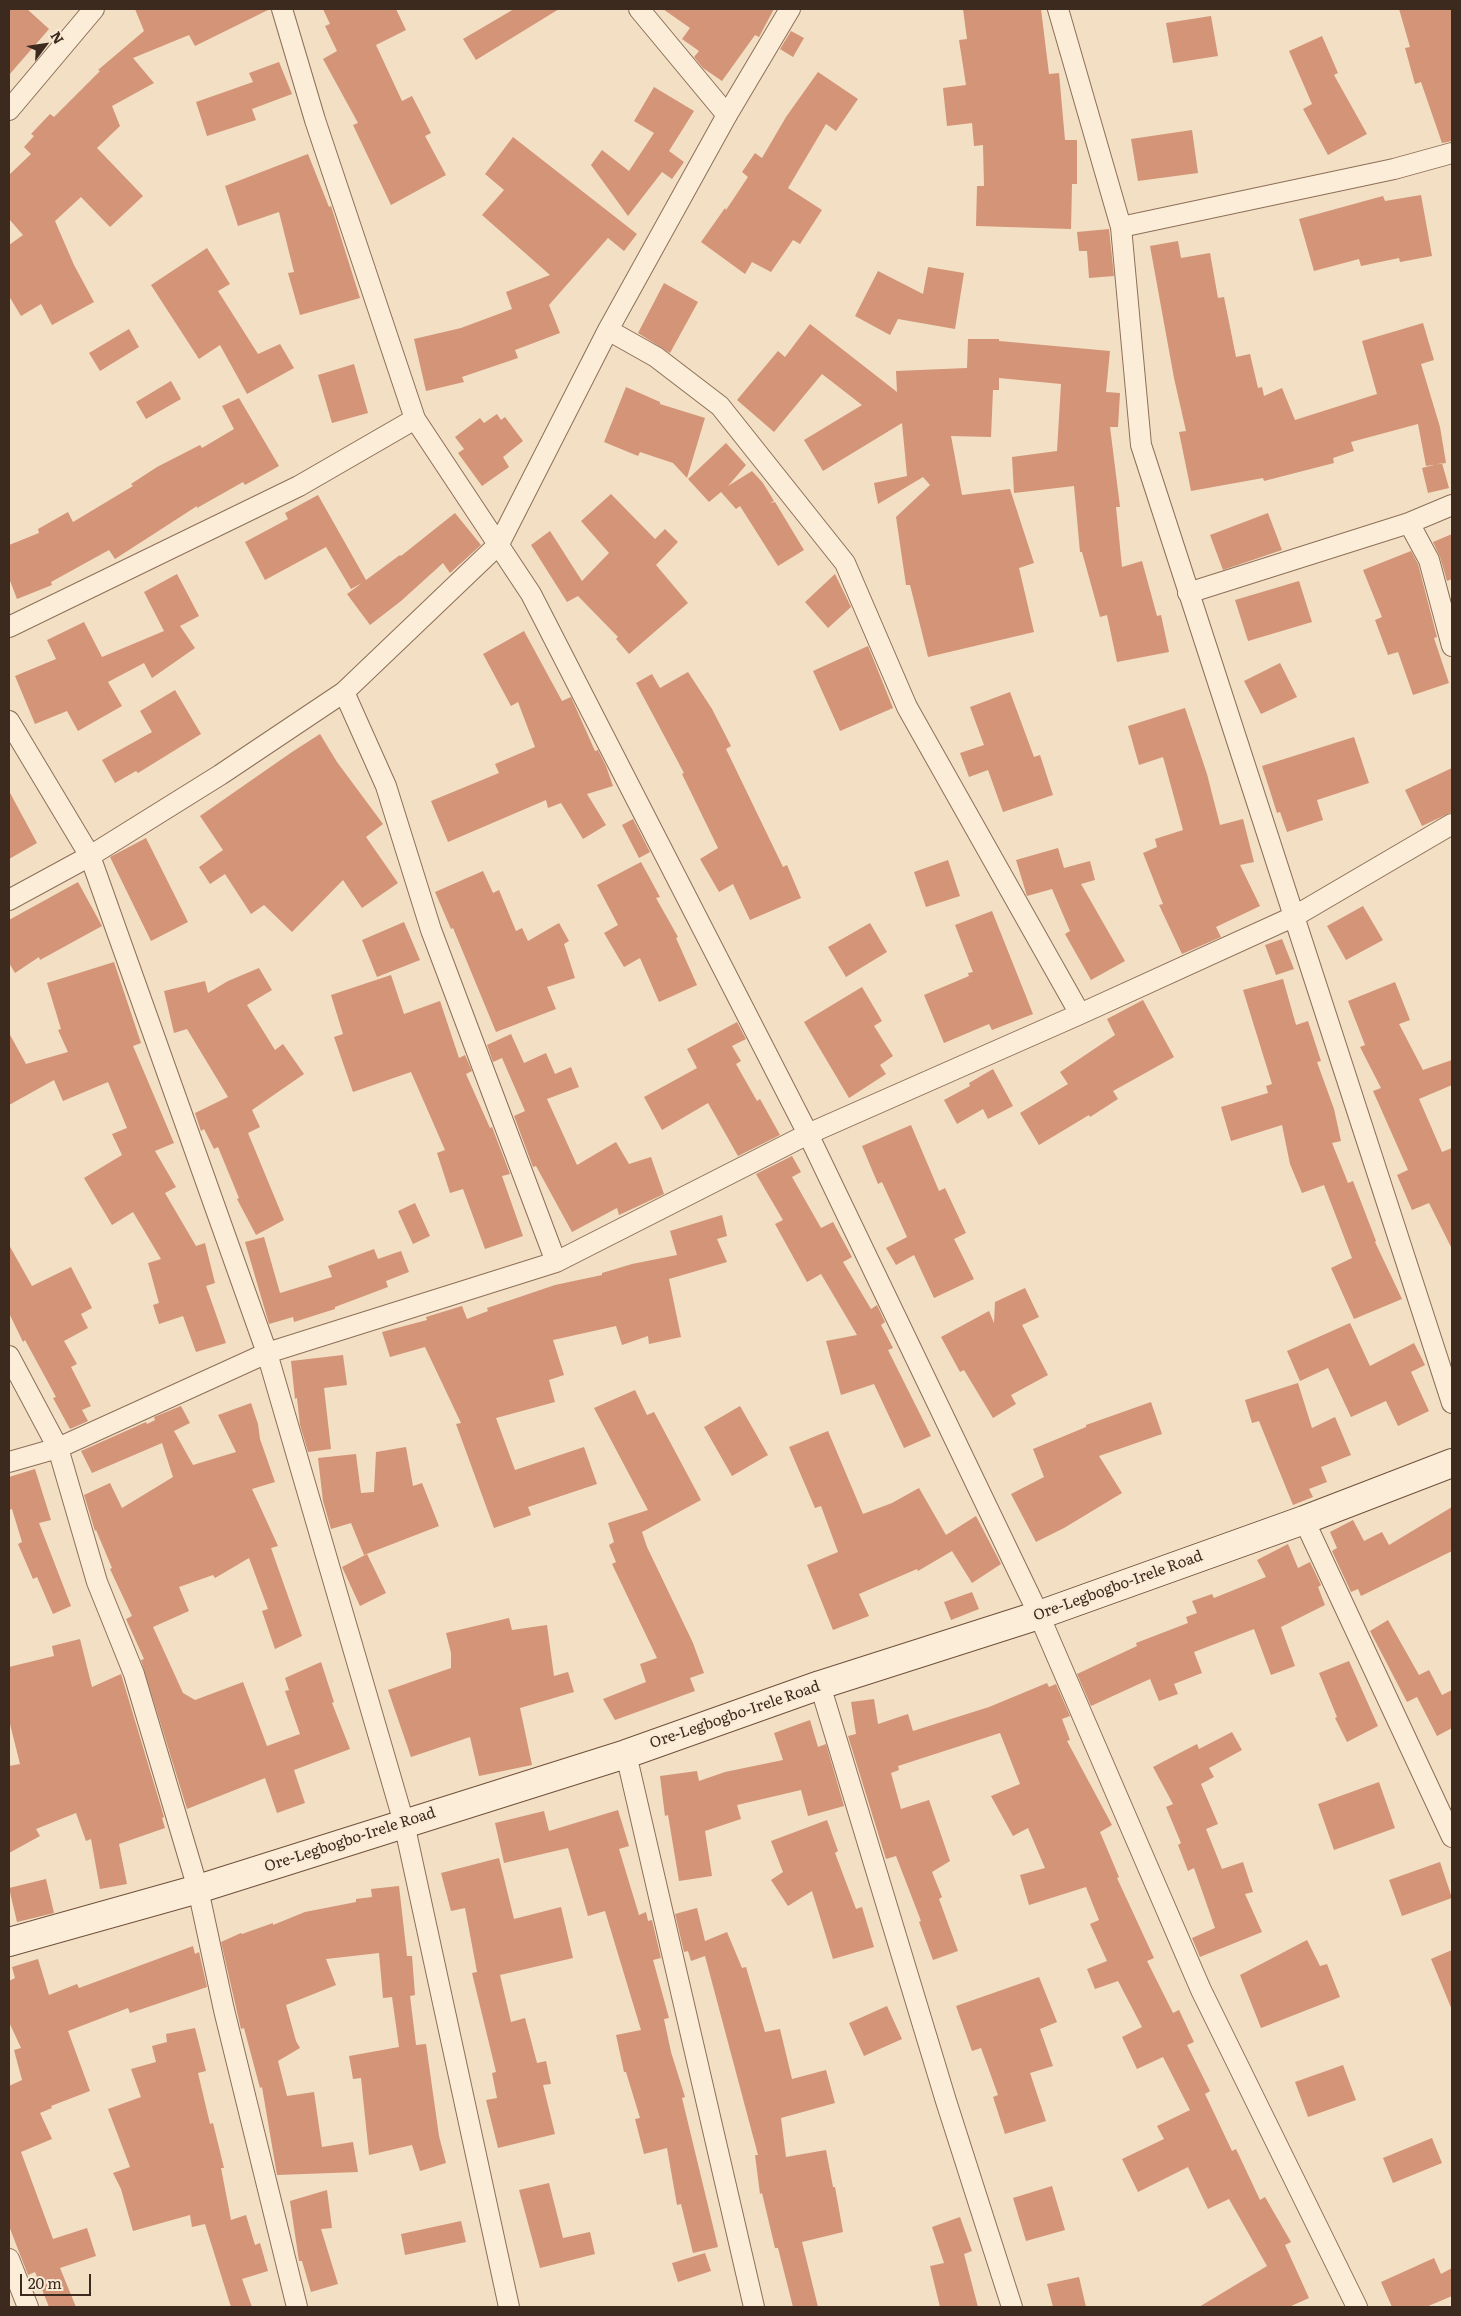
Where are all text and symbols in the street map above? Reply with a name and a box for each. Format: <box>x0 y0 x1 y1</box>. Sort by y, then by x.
north arrow <box>20 20 70 70</box>
text: N <box>46 27 69 47</box>
street label: Ore-Legbogbo-Irele Road <box>1031 1547 1205 1625</box>
street label: Ore-Legbogbo-Irele Road <box>648 1677 822 1753</box>
street label: Ore-Legbogbo-Irele Road <box>262 1804 438 1876</box>
scale bar <box>22 2264 94 2296</box>
text: 20 m <box>28 2271 62 2294</box>

